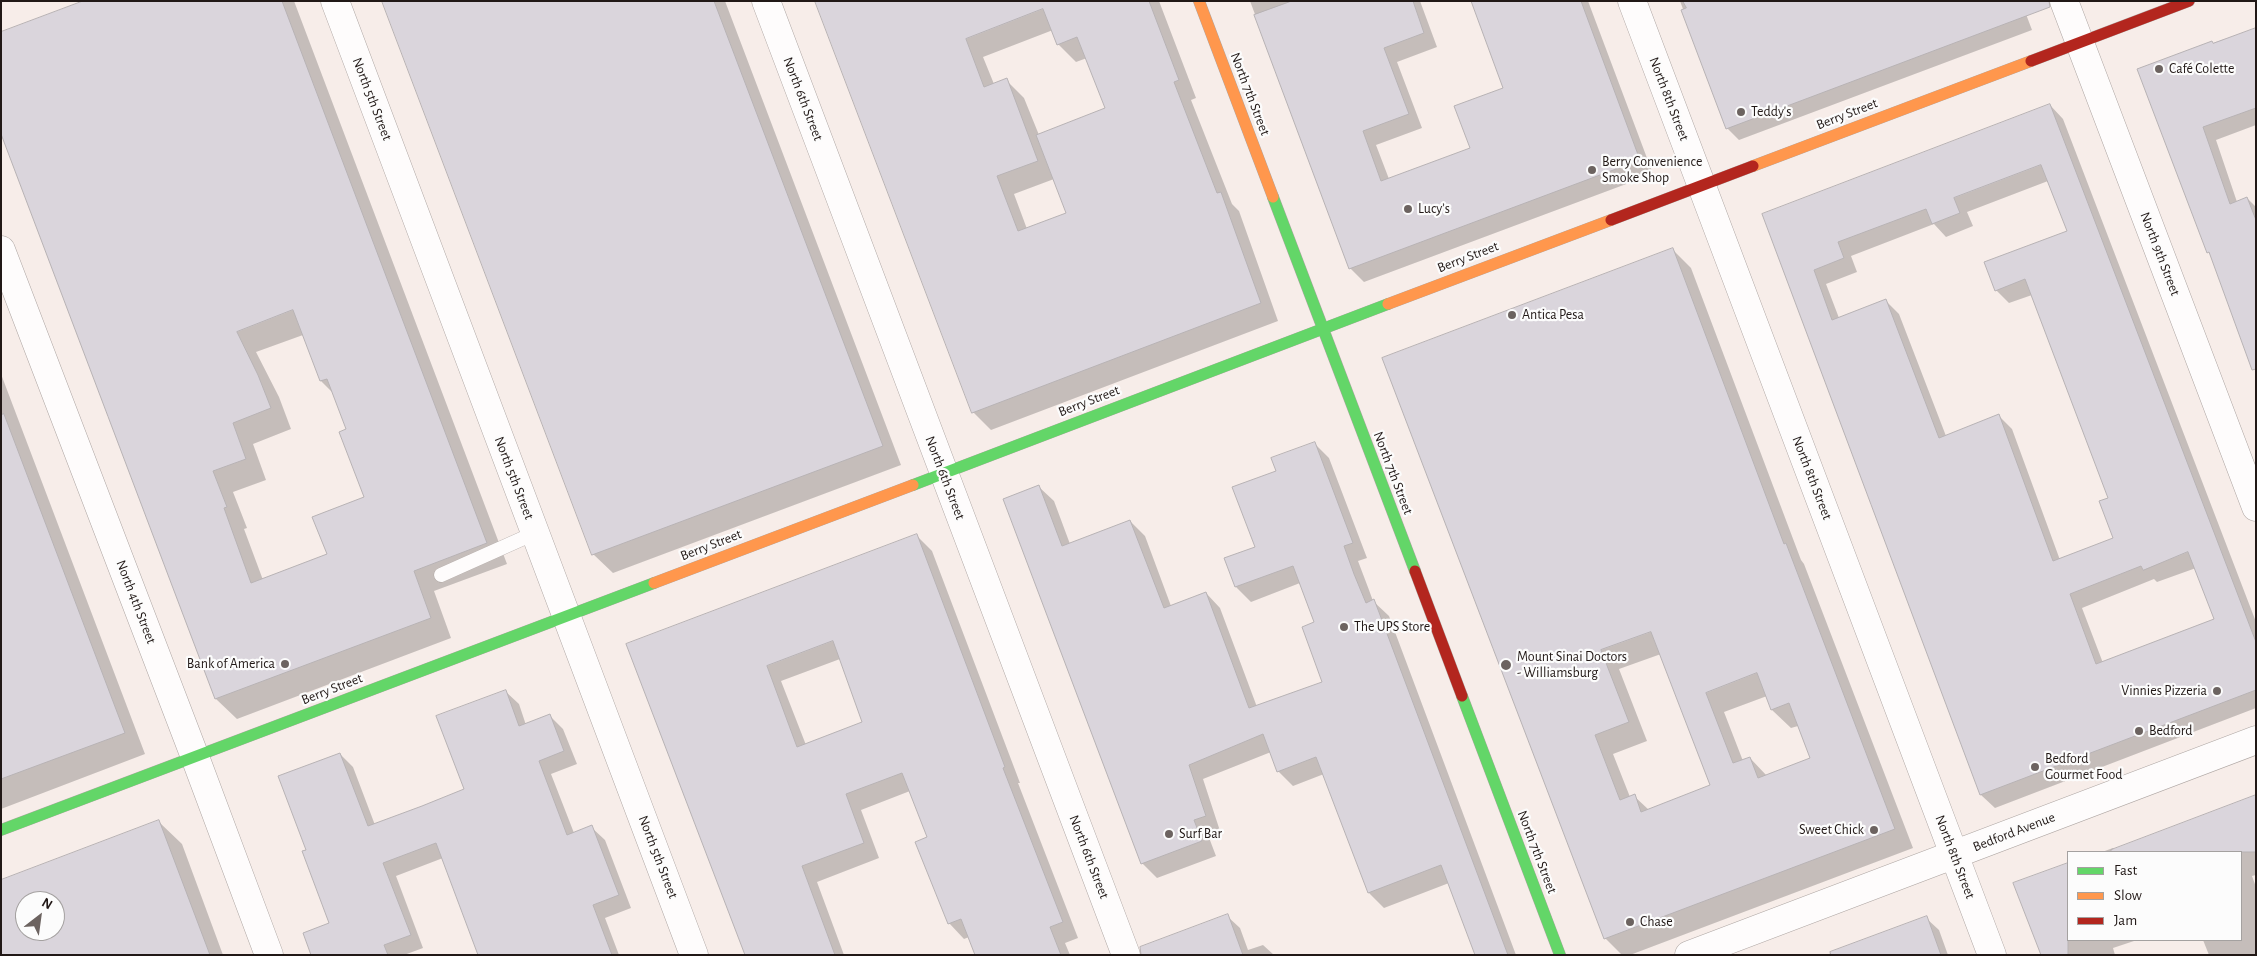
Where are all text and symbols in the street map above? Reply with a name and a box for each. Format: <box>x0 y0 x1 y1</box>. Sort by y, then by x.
street label: North 7th Street <box>1226 50 1274 138</box>
street label: North 5th Street <box>348 55 396 143</box>
street label: North 6th Street <box>779 55 827 143</box>
street label: North 8th Street <box>1645 55 1693 143</box>
place label: Café Colette <box>2169 61 2234 77</box>
marker: Café Colette <box>2153 63 2165 75</box>
street label: Berry Street <box>1814 95 1880 133</box>
place label: Teddy's <box>1751 104 1791 120</box>
marker: Teddy's <box>1735 106 1747 118</box>
place label: Berry Convenience Smoke Shop <box>1602 154 1702 186</box>
marker: Berry Convenience Smoke Shop <box>1586 164 1598 176</box>
place label: Lucy’s <box>1418 201 1450 217</box>
marker: Lucy’s <box>1402 203 1414 215</box>
street label: North 9th Street <box>2136 210 2184 298</box>
street label: Berry Street <box>1435 238 1501 276</box>
place label: Antica Pesa <box>1522 307 1584 323</box>
marker: Antica Pesa <box>1506 309 1518 321</box>
street label: Berry Street <box>1056 382 1122 420</box>
street label: North 7th Street <box>1369 429 1417 517</box>
street label: North 5th Street <box>490 434 538 522</box>
street label: North 6th Street <box>921 434 969 522</box>
street label: North 8th Street <box>1788 434 1836 522</box>
street label: Berry Street <box>678 526 744 564</box>
street label: North 4th Street <box>112 558 160 646</box>
place label: The UPS Store <box>1354 619 1430 635</box>
marker: The UPS Store <box>1338 621 1350 633</box>
place label: Mount Sinai Doctors - Williamsburg <box>1517 649 1627 682</box>
place label: Bank of America <box>187 656 275 672</box>
marker: Bank of America <box>279 658 291 670</box>
marker: Mount Sinai Doctors - Williamsburg <box>1499 658 1513 672</box>
street label: Berry Street <box>299 670 365 708</box>
place label: Vinnies Pizzeria <box>2121 683 2207 699</box>
marker: Vinnies Pizzeria <box>2211 685 2223 697</box>
place label: Bedford <box>2149 723 2193 739</box>
marker: Bedford <box>2133 725 2145 737</box>
place label: Bedford Gourmet Food <box>2045 751 2123 784</box>
marker: Bedford Gourmet Food <box>2029 761 2041 773</box>
street label: North 7th Street <box>1513 808 1561 896</box>
street label: Bedford Avenue <box>1971 809 2057 855</box>
street label: North 5th Street <box>634 813 682 901</box>
street label: North 6th Street <box>1065 813 1113 901</box>
street label: North 8th Street <box>1931 813 1979 901</box>
place label: Sweet Chick <box>1799 822 1864 838</box>
marker: Sweet Chick <box>1868 824 1880 836</box>
place label: Surf Bar <box>1179 826 1222 842</box>
marker: Surf Bar <box>1163 828 1175 840</box>
legend <box>2067 851 2242 941</box>
text: Fast <box>2114 863 2137 878</box>
text: Slow <box>2114 888 2142 903</box>
north arrow <box>15 891 65 941</box>
text: N <box>39 895 55 912</box>
text: Jam <box>2114 913 2137 928</box>
place label: Chase <box>1640 914 1673 930</box>
marker: Chase <box>1624 916 1636 928</box>

